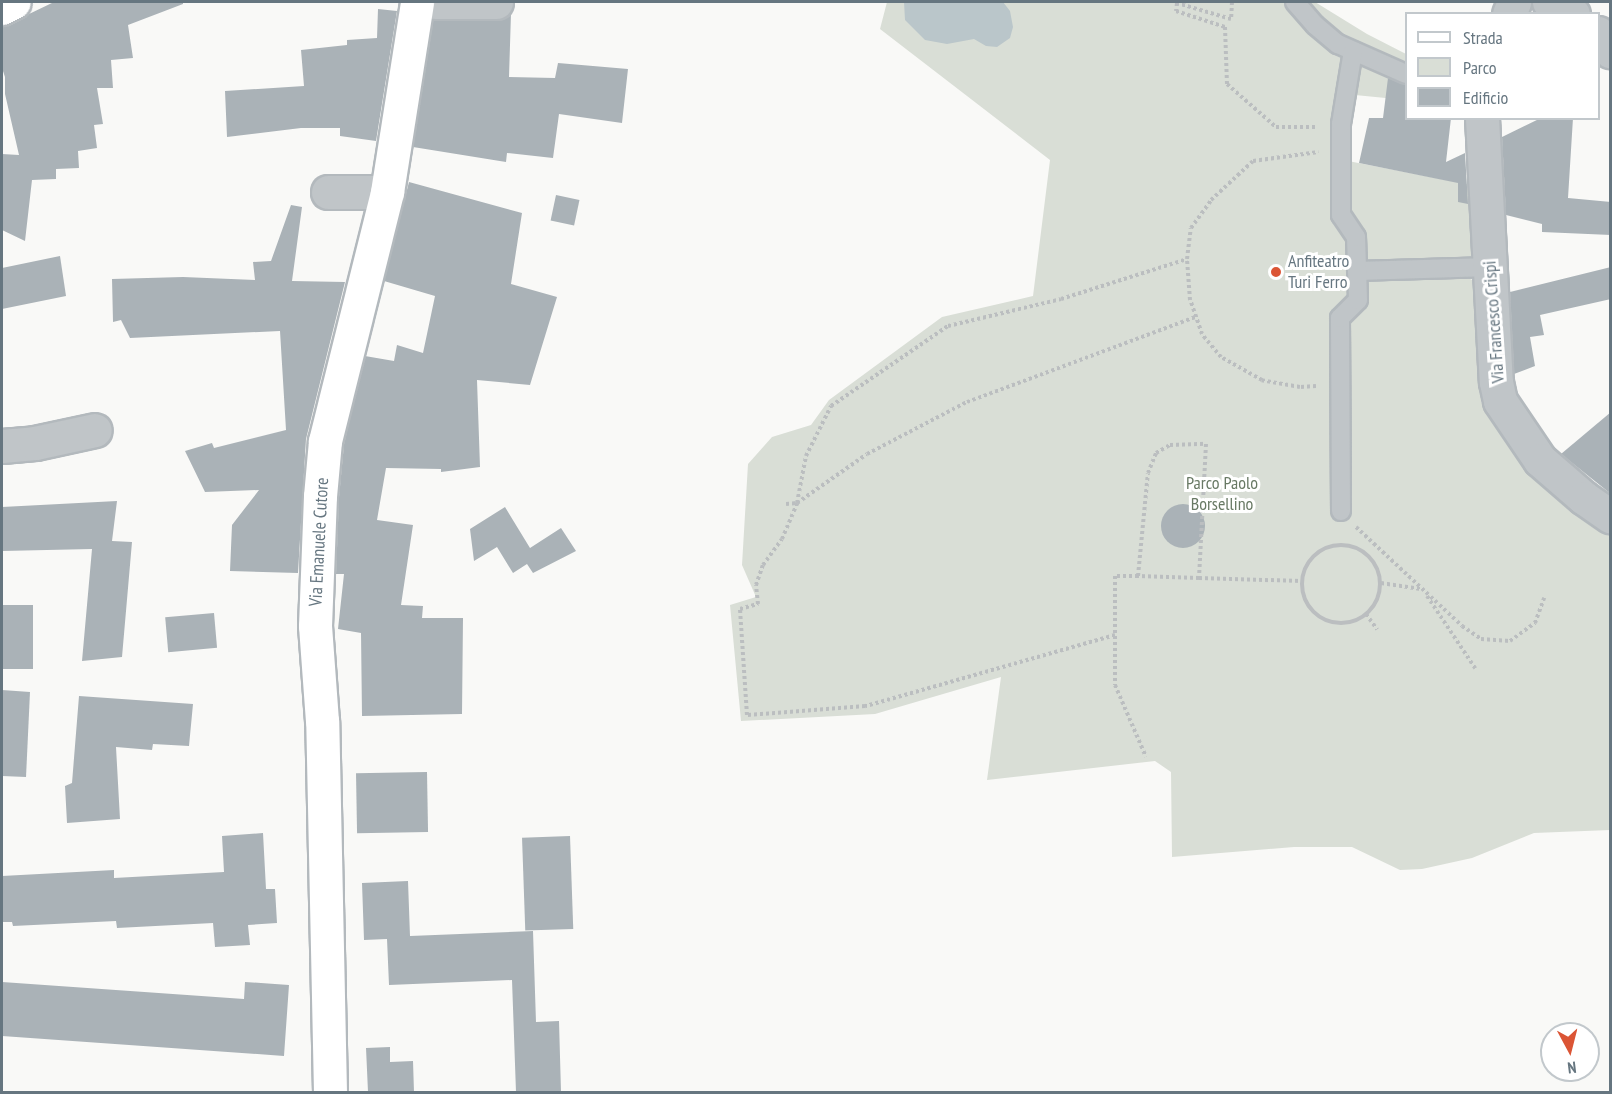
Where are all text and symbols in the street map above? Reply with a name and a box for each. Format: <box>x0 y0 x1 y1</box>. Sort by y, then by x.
legend <box>1405 12 1600 120</box>
text: Strada <box>1463 26 1503 49</box>
text: Parco <box>1463 56 1497 79</box>
text: Edificio <box>1463 86 1508 109</box>
place label: Anfiteatro Turi Ferro <box>1288 251 1349 294</box>
street label: Via Francesco Crispi <box>1479 260 1509 384</box>
marker: Anfiteatro Turi Ferro <box>1269 265 1283 279</box>
park label: Parco Paolo Borsellino <box>1186 473 1258 516</box>
street label: Via Emanuele Cutore <box>305 477 333 607</box>
north arrow <box>1540 1022 1600 1082</box>
text: N <box>1566 1057 1577 1078</box>

